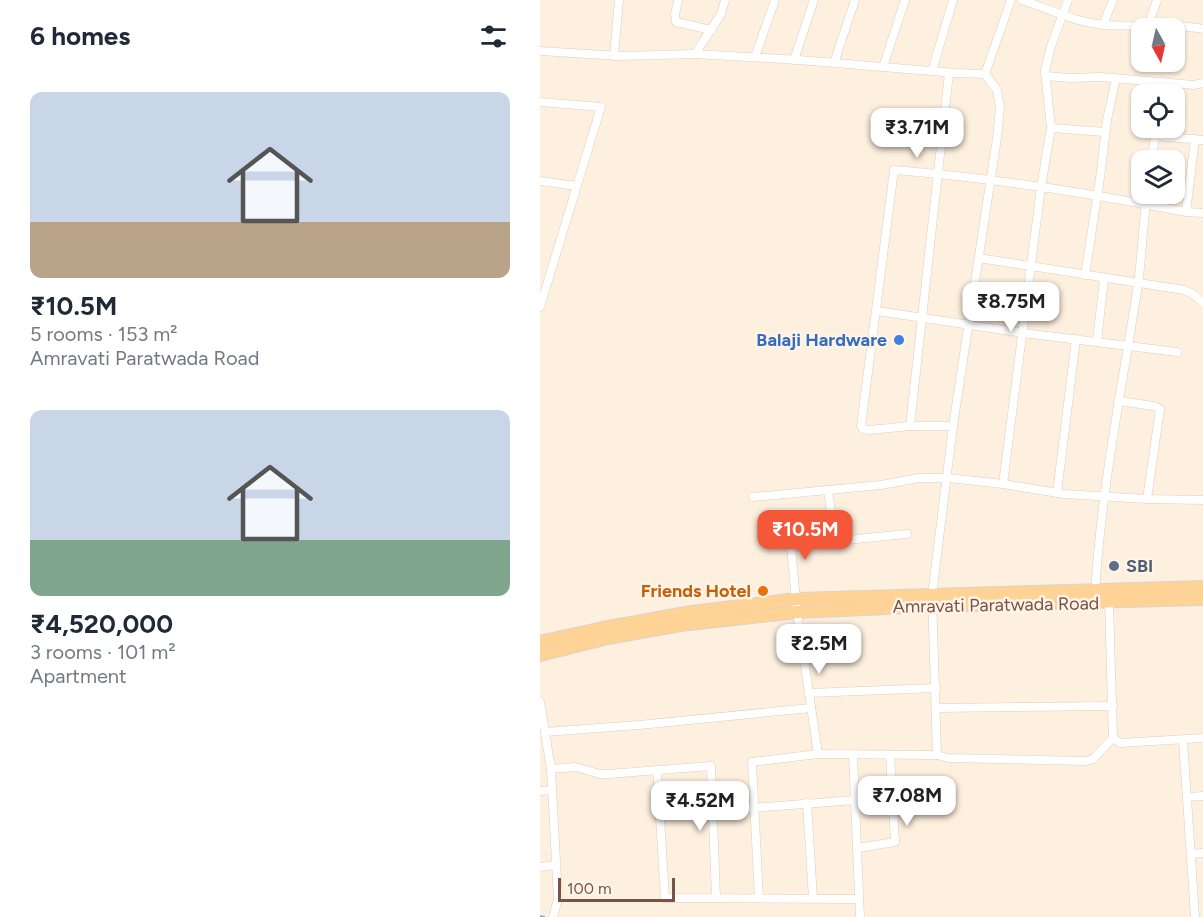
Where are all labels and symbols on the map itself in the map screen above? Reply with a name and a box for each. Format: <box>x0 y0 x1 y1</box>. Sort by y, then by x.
north arrow <box>1131 18 1185 72</box>
pin: ₹3.71M <box>868 108 966 159</box>
pin: ₹8.75M <box>962 282 1060 333</box>
place label: Balaji Hardware <box>756 329 887 351</box>
marker: Balaji Hardware <box>892 333 906 347</box>
pin: ₹10.5M <box>756 510 854 561</box>
place label: SBI <box>1126 555 1153 577</box>
marker: SBI <box>1107 559 1121 573</box>
place label: Friends Hotel <box>641 580 751 602</box>
marker: Friends Hotel <box>756 584 770 598</box>
street label: Amravati Paratwada Road <box>893 592 1099 618</box>
pin: ₹2.5M <box>777 624 861 675</box>
pin: ₹7.08M <box>858 776 956 827</box>
pin: ₹4.52M <box>651 781 749 832</box>
scale bar <box>558 875 675 902</box>

